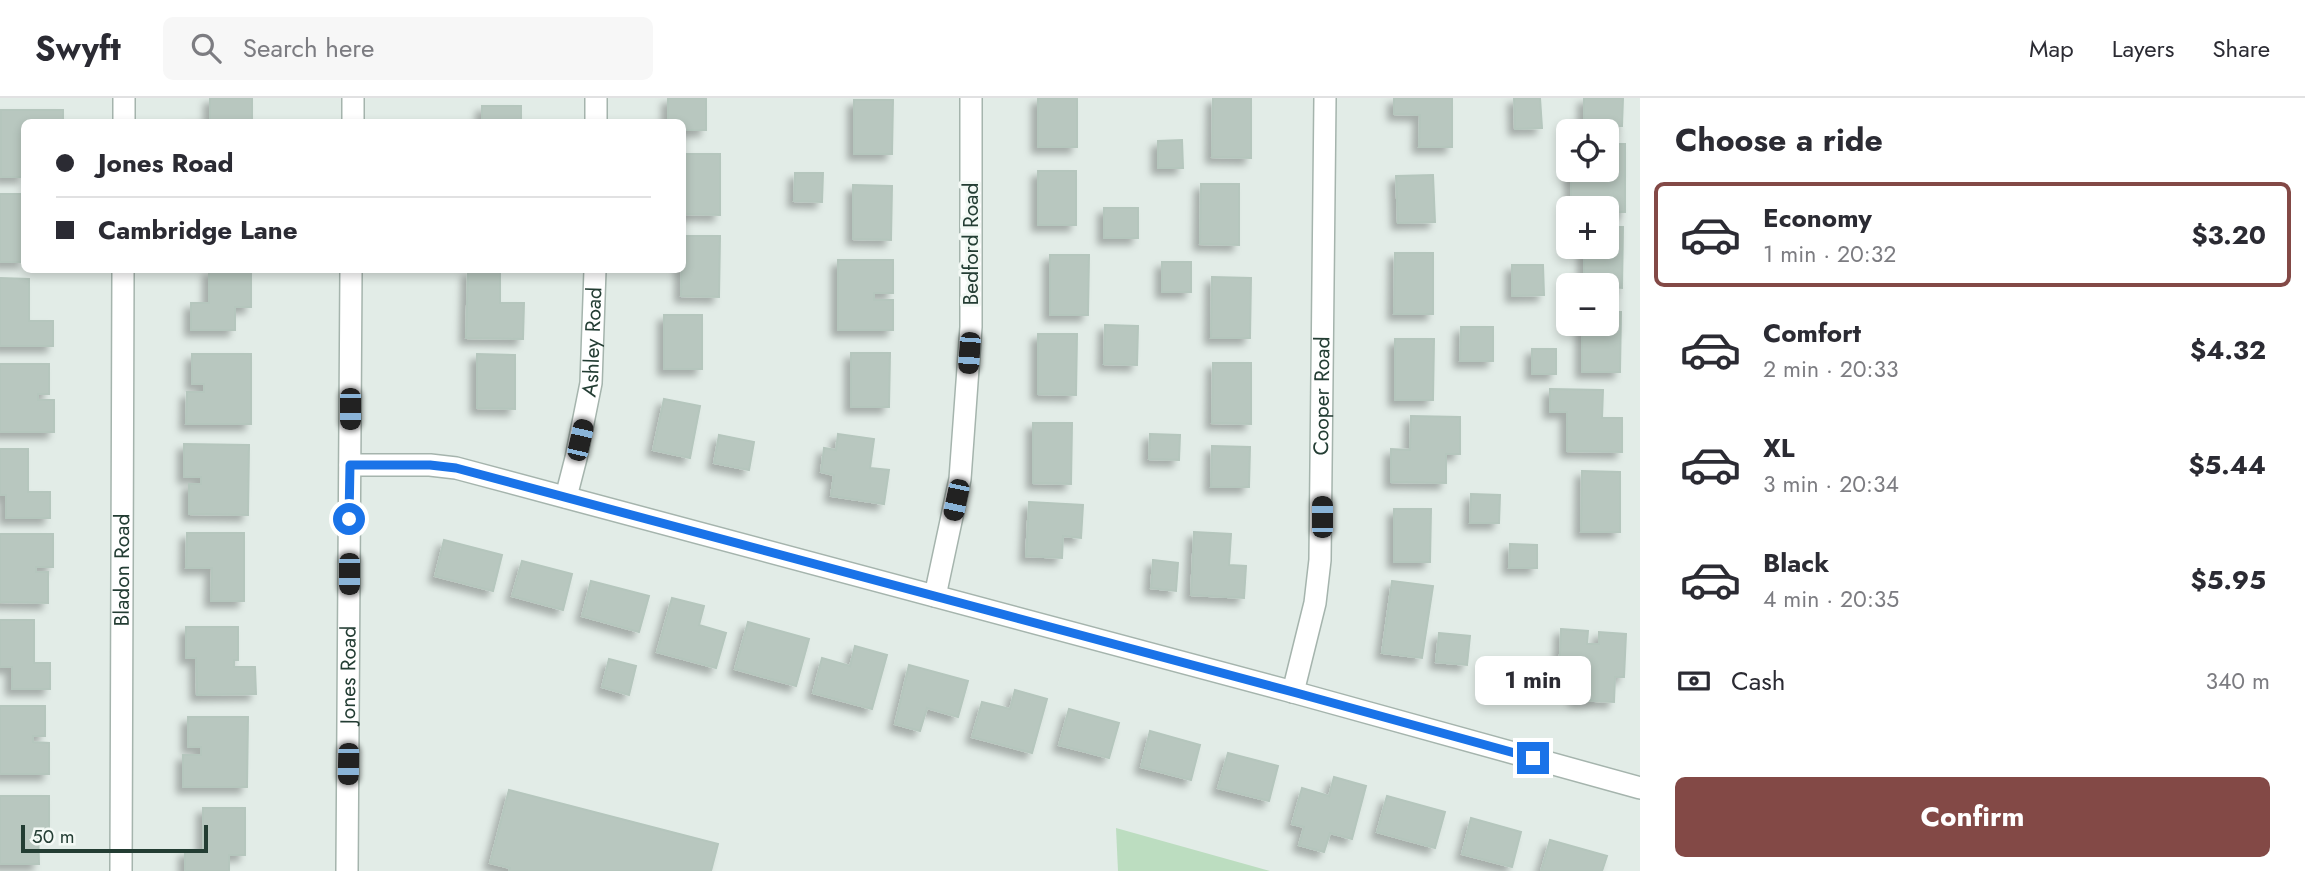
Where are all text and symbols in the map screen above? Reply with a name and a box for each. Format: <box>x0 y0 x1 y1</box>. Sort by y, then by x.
search box <box>163 17 653 80</box>
text: Swyft <box>35 25 121 72</box>
icon: search <box>187 29 225 67</box>
text: Search here <box>243 29 374 67</box>
text: Map <box>2029 31 2074 66</box>
text: Layers <box>2112 31 2174 66</box>
text: Share <box>2212 31 2270 66</box>
text: Choose a ride <box>1675 117 1883 163</box>
map controls <box>1556 119 1619 336</box>
button: locate <box>1556 119 1619 182</box>
text: Jones Road <box>98 144 234 182</box>
street label: Bedford Road <box>956 183 986 305</box>
button: + <box>1556 196 1619 259</box>
text: Economy <box>1763 199 1872 237</box>
icon: car <box>1679 203 1742 266</box>
text: Cambridge Lane <box>98 211 298 249</box>
text: $3.20 <box>2191 216 2266 254</box>
text: 1 min · 20:32 <box>1763 237 1896 271</box>
button: − <box>1556 273 1619 336</box>
street label: Ashley Road <box>574 286 609 399</box>
text: Comfort <box>1763 314 1861 352</box>
icon: car <box>1679 318 1742 381</box>
car <box>958 331 981 375</box>
text: $4.32 <box>2190 331 2266 369</box>
street label: Cooper Road <box>1306 336 1337 456</box>
text: 2 min · 20:33 <box>1763 352 1899 386</box>
car <box>340 388 361 430</box>
car <box>566 417 595 463</box>
text: XL <box>1763 429 1795 467</box>
icon: car <box>1679 433 1742 496</box>
text: $5.44 <box>2188 446 2266 484</box>
text: 3 min · 20:34 <box>1763 467 1899 501</box>
car <box>942 477 971 523</box>
car <box>1312 496 1333 538</box>
route start <box>333 503 365 535</box>
street label: Bladon Road <box>107 514 137 626</box>
text: Black <box>1763 544 1829 582</box>
icon: car <box>1679 548 1742 611</box>
car <box>339 553 360 595</box>
text: $5.95 <box>2191 561 2266 599</box>
text: 4 min · 20:35 <box>1763 582 1899 616</box>
street label: Jones Road <box>333 626 364 727</box>
callout: 1 min <box>1475 656 1591 706</box>
icon: cash <box>1675 662 1713 700</box>
text: Cash <box>1731 662 1785 700</box>
text: 1 min <box>1504 663 1562 697</box>
text: 340 m <box>2205 664 2270 698</box>
route end <box>1517 742 1549 774</box>
car <box>338 743 359 785</box>
button: Confirm <box>1675 777 2270 857</box>
scale bar <box>21 822 208 854</box>
text: 50 m <box>32 823 75 850</box>

